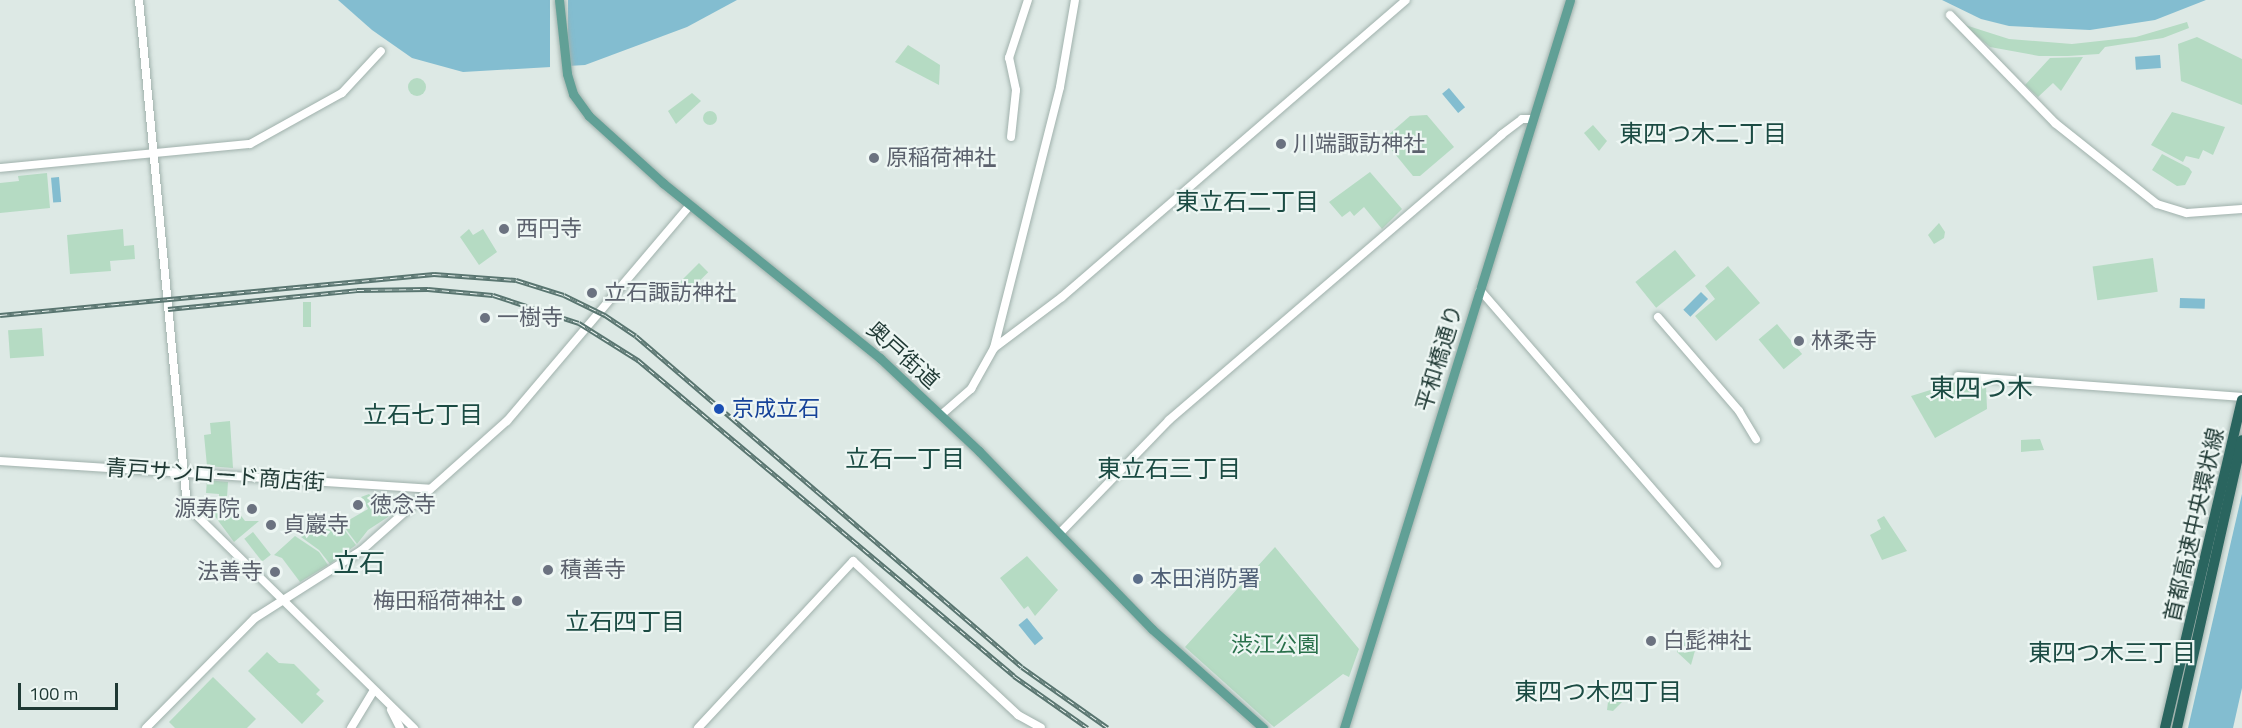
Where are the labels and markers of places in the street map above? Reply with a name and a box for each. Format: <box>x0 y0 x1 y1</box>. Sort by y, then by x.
place label: 川端諏訪神社 <box>1293 131 1425 157</box>
marker: 川端諏訪神社 <box>1274 137 1288 151</box>
place label: 原稲荷神社 <box>886 145 996 171</box>
marker: 原稲荷神社 <box>867 151 881 165</box>
place label: 西円寺 <box>516 216 582 242</box>
marker: 西円寺 <box>497 222 511 236</box>
place label: 立石諏訪神社 <box>604 280 736 306</box>
marker: 立石諏訪神社 <box>585 286 599 300</box>
place label: 一樹寺 <box>497 305 563 331</box>
marker: 一樹寺 <box>478 311 492 325</box>
place label: 林柔寺 <box>1811 328 1877 354</box>
marker: 林柔寺 <box>1792 334 1806 348</box>
place label: 京成立石 <box>732 396 820 422</box>
marker: 京成立石 <box>710 400 728 418</box>
place label: 徳念寺 <box>370 492 436 518</box>
place label: 源寿院 <box>174 496 240 522</box>
marker: 徳念寺 <box>351 498 365 512</box>
marker: 源寿院 <box>245 502 259 516</box>
place label: 貞巖寺 <box>283 512 349 538</box>
marker: 貞巖寺 <box>264 518 278 532</box>
place label: 積善寺 <box>560 557 626 583</box>
place label: 法善寺 <box>197 559 263 585</box>
marker: 積善寺 <box>541 563 555 577</box>
marker: 法善寺 <box>268 565 282 579</box>
place label: 本田消防署 <box>1150 566 1260 592</box>
marker: 本田消防署 <box>1131 572 1145 586</box>
place label: 梅田稲荷神社 <box>373 588 505 614</box>
marker: 梅田稲荷神社 <box>510 594 524 608</box>
place label: 白髭神社 <box>1663 628 1751 654</box>
marker: 白髭神社 <box>1644 634 1658 648</box>

